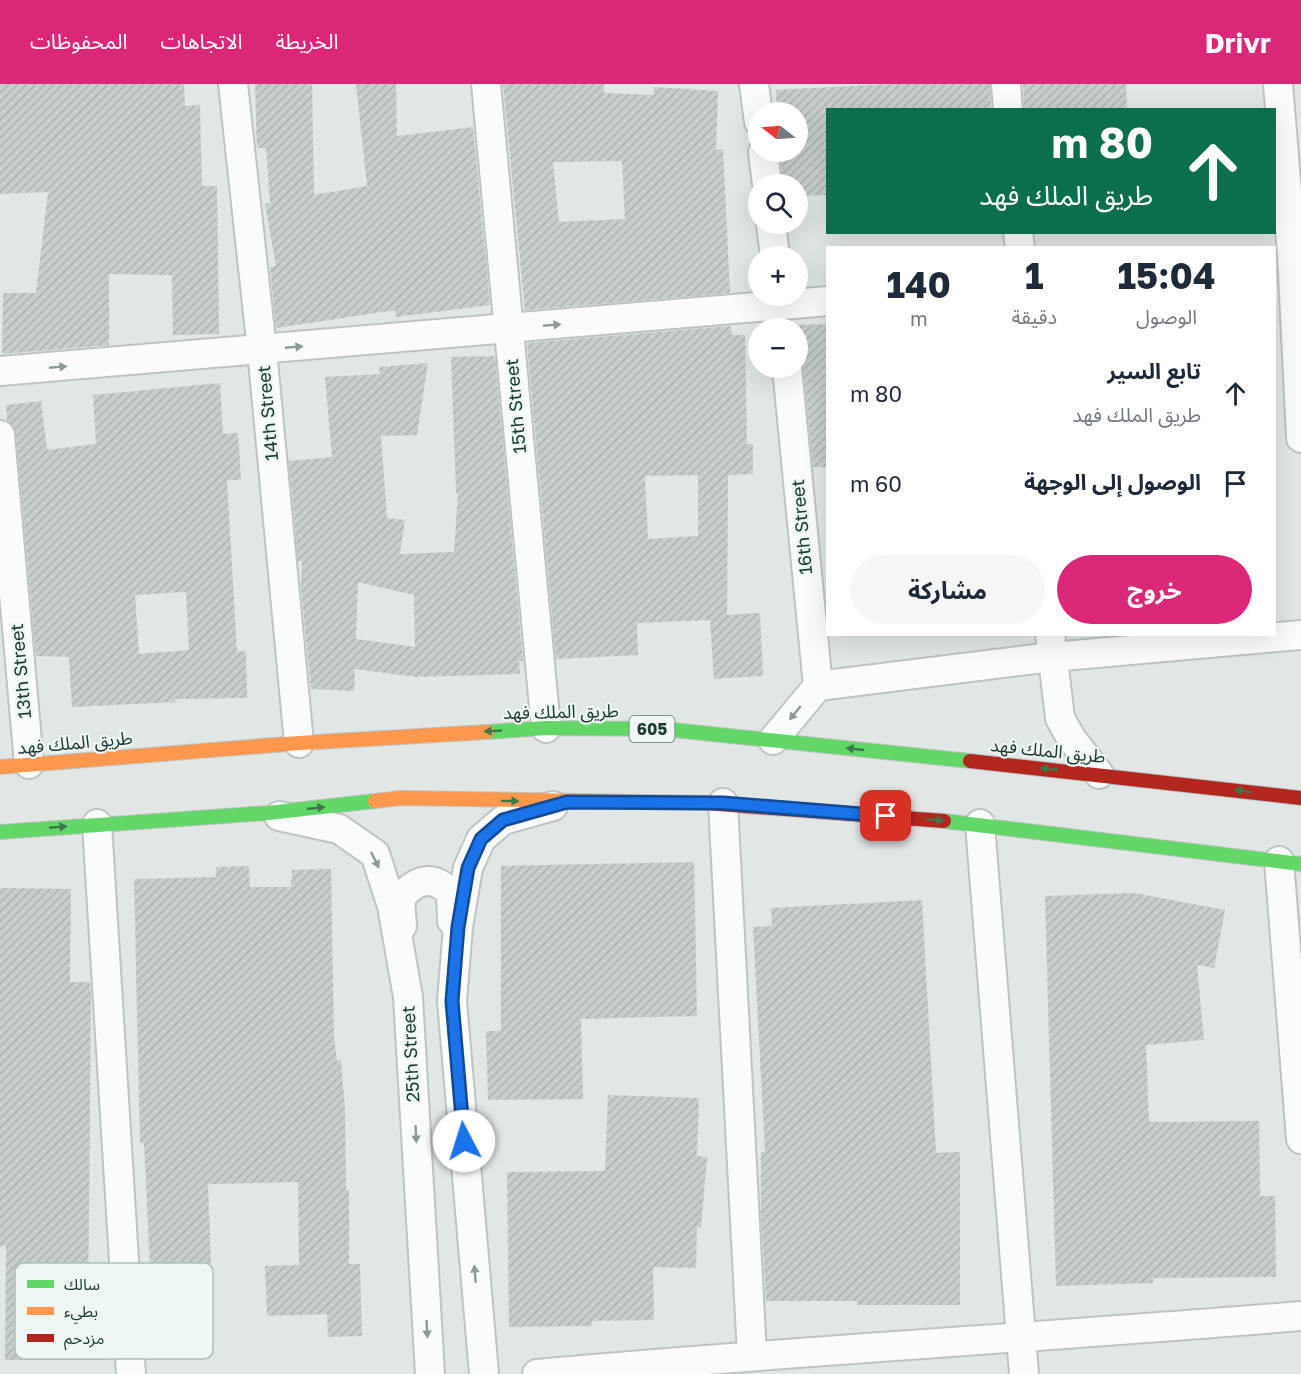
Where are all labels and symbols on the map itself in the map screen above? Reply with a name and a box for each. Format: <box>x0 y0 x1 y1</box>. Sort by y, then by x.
north arrow <box>748 102 808 162</box>
one-way arrow <box>542 320 561 330</box>
one-way arrow <box>285 342 304 352</box>
street label: 15th Street <box>500 358 530 454</box>
one-way arrow <box>49 362 68 371</box>
street label: 14th Street <box>252 364 282 462</box>
street label: 16th Street <box>786 478 816 576</box>
street label: 13th Street <box>5 623 35 720</box>
street label: طريق الملك فهد <box>503 699 619 724</box>
one-way arrow <box>789 705 802 721</box>
road number: 605 <box>630 716 674 742</box>
street label: طريق الملك فهد <box>16 726 134 759</box>
one-way arrow <box>484 726 503 736</box>
street label: طريق الملك فهد <box>989 733 1107 768</box>
one-way arrow <box>846 744 865 754</box>
one-way arrow <box>1040 764 1059 774</box>
one-way arrow <box>1233 786 1252 796</box>
pin <box>860 790 911 841</box>
one-way arrow <box>500 796 519 806</box>
one-way arrow <box>306 803 325 813</box>
one-way arrow <box>926 815 945 825</box>
one-way arrow <box>49 822 68 832</box>
one-way arrow <box>370 851 380 869</box>
street label: 25th Street <box>396 1005 424 1103</box>
position arrow <box>432 1109 496 1173</box>
one-way arrow <box>411 1125 421 1144</box>
legend <box>15 1263 213 1359</box>
one-way arrow <box>470 1264 480 1283</box>
text: سالك <box>64 1274 100 1294</box>
text: بطيء <box>64 1301 98 1324</box>
one-way arrow <box>423 1319 432 1338</box>
text: مزدحم <box>64 1328 104 1351</box>

